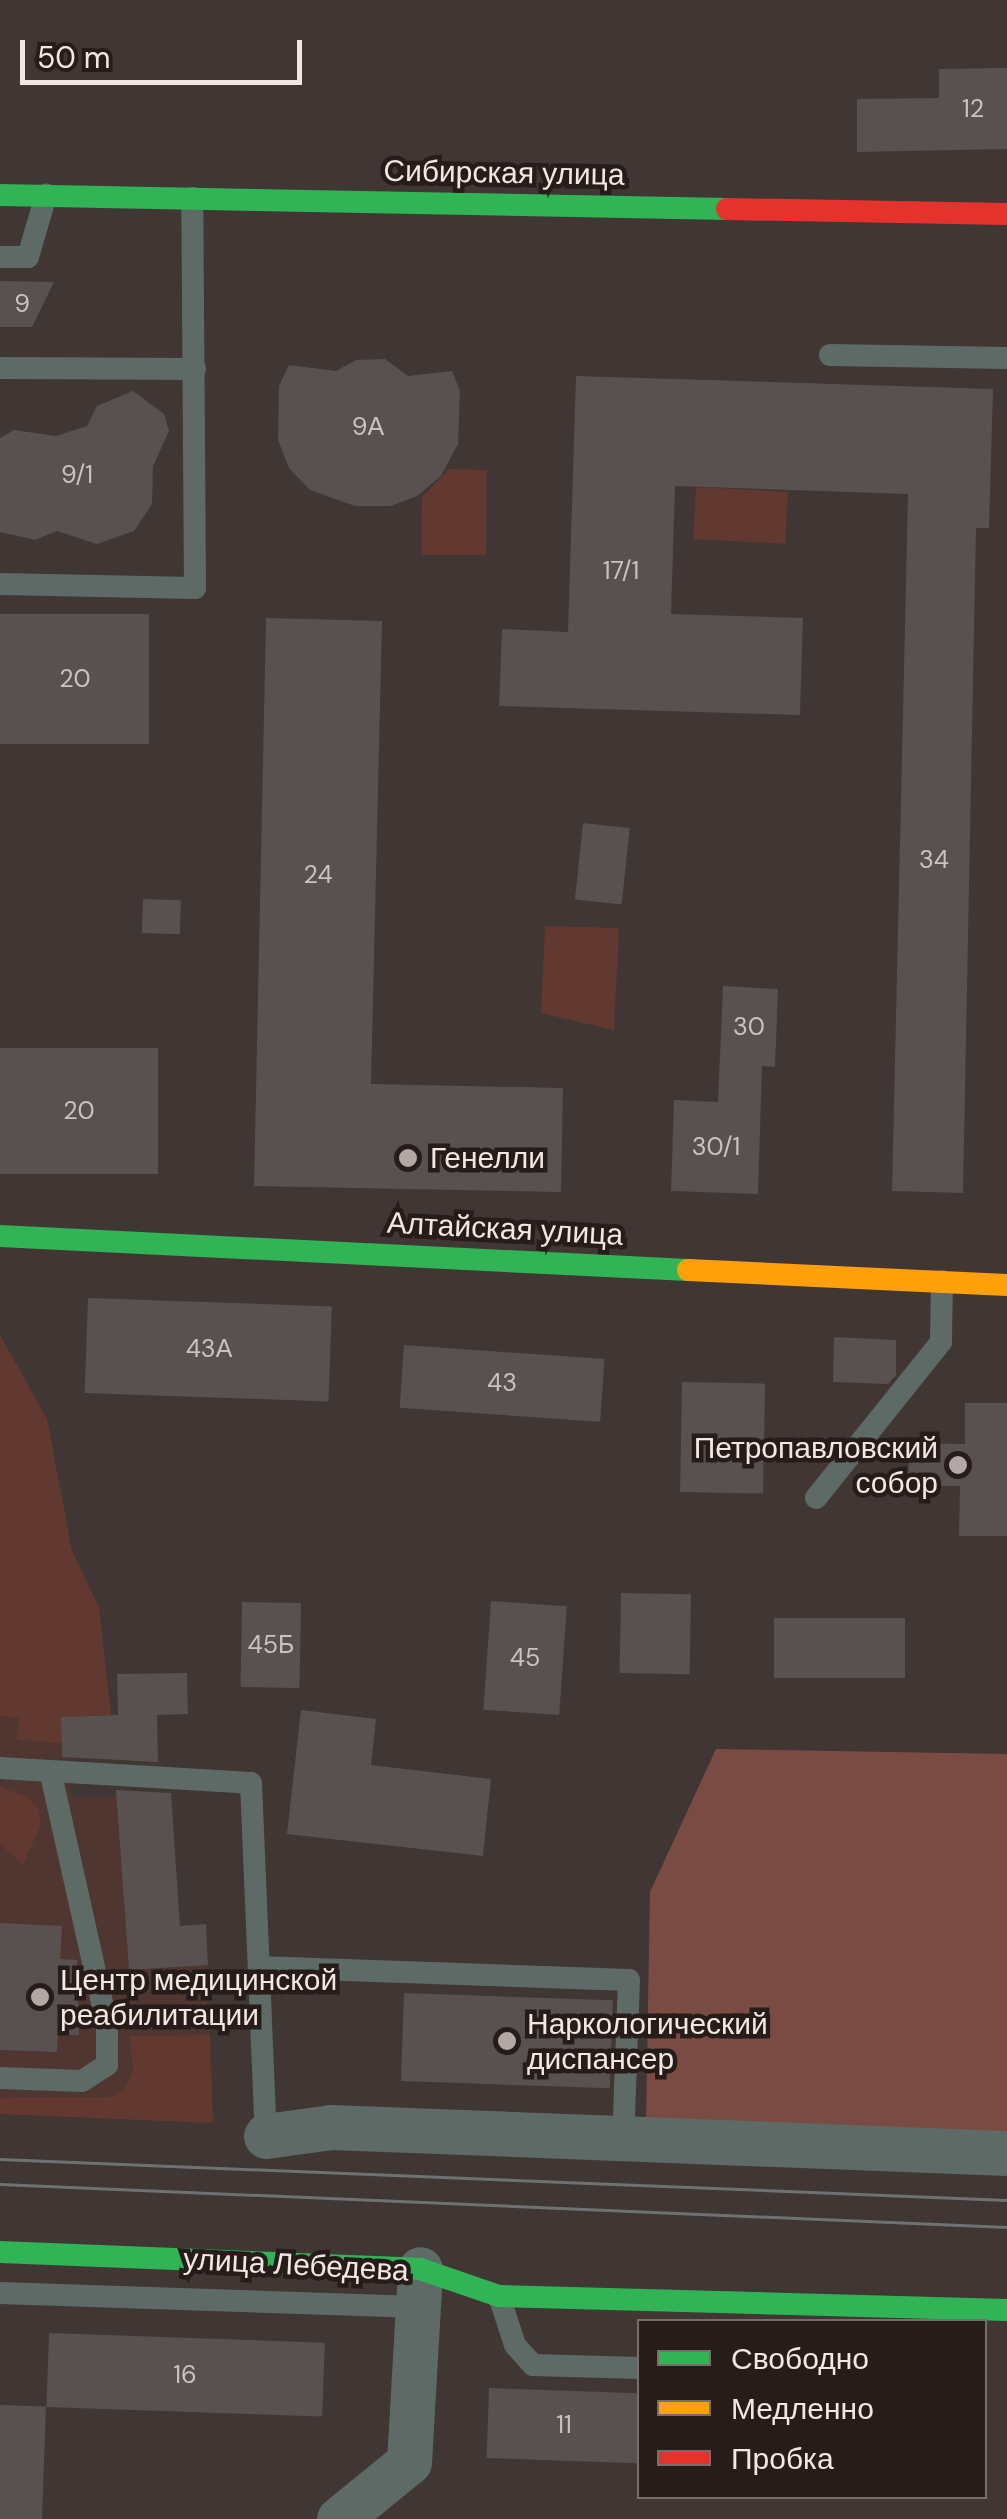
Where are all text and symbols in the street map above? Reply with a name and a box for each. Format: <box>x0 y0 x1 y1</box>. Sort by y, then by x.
scale bar <box>25 20 308 82</box>
text: 50 m <box>37 38 111 77</box>
house number: 12 <box>962 94 984 124</box>
street label: Сибирская улица <box>383 153 625 193</box>
house number: 9 <box>14 289 30 319</box>
house number: 9А <box>352 412 384 442</box>
house number: 9/1 <box>61 460 93 490</box>
house number: 17/1 <box>603 556 639 586</box>
house number: 20 <box>59 664 91 694</box>
house number: 34 <box>919 845 949 875</box>
house number: 24 <box>303 860 333 890</box>
house number: 30 <box>733 1012 765 1042</box>
house number: 20 <box>63 1096 95 1126</box>
house number: 30/1 <box>692 1132 740 1162</box>
place label: Генелли <box>430 1140 545 1176</box>
marker: Генелли <box>395 1145 421 1171</box>
street label: Алтайская улица <box>386 1205 624 1253</box>
house number: 43А <box>186 1334 232 1364</box>
house number: 43 <box>487 1368 517 1398</box>
place label: Петропавловский собор <box>694 1430 938 1500</box>
marker: Петропавловский собор <box>947 1454 969 1476</box>
house number: 45Б <box>248 1630 294 1660</box>
house number: 45 <box>510 1643 540 1673</box>
place label: Центр медицинской реабилитации <box>60 1962 337 2032</box>
marker: Центр медицинской реабилитации <box>29 1986 51 2008</box>
place label: Наркологический диспансер <box>527 2006 768 2076</box>
marker: Наркологический диспансер <box>496 2030 518 2052</box>
street label: улица Лебедева <box>182 2241 410 2289</box>
legend <box>637 2319 987 2499</box>
text: Свободно <box>731 2339 869 2378</box>
house number: 16 <box>173 2360 197 2390</box>
text: Медленно <box>731 2389 874 2428</box>
house number: 11 <box>556 2410 572 2440</box>
text: Пробка <box>731 2439 834 2478</box>

